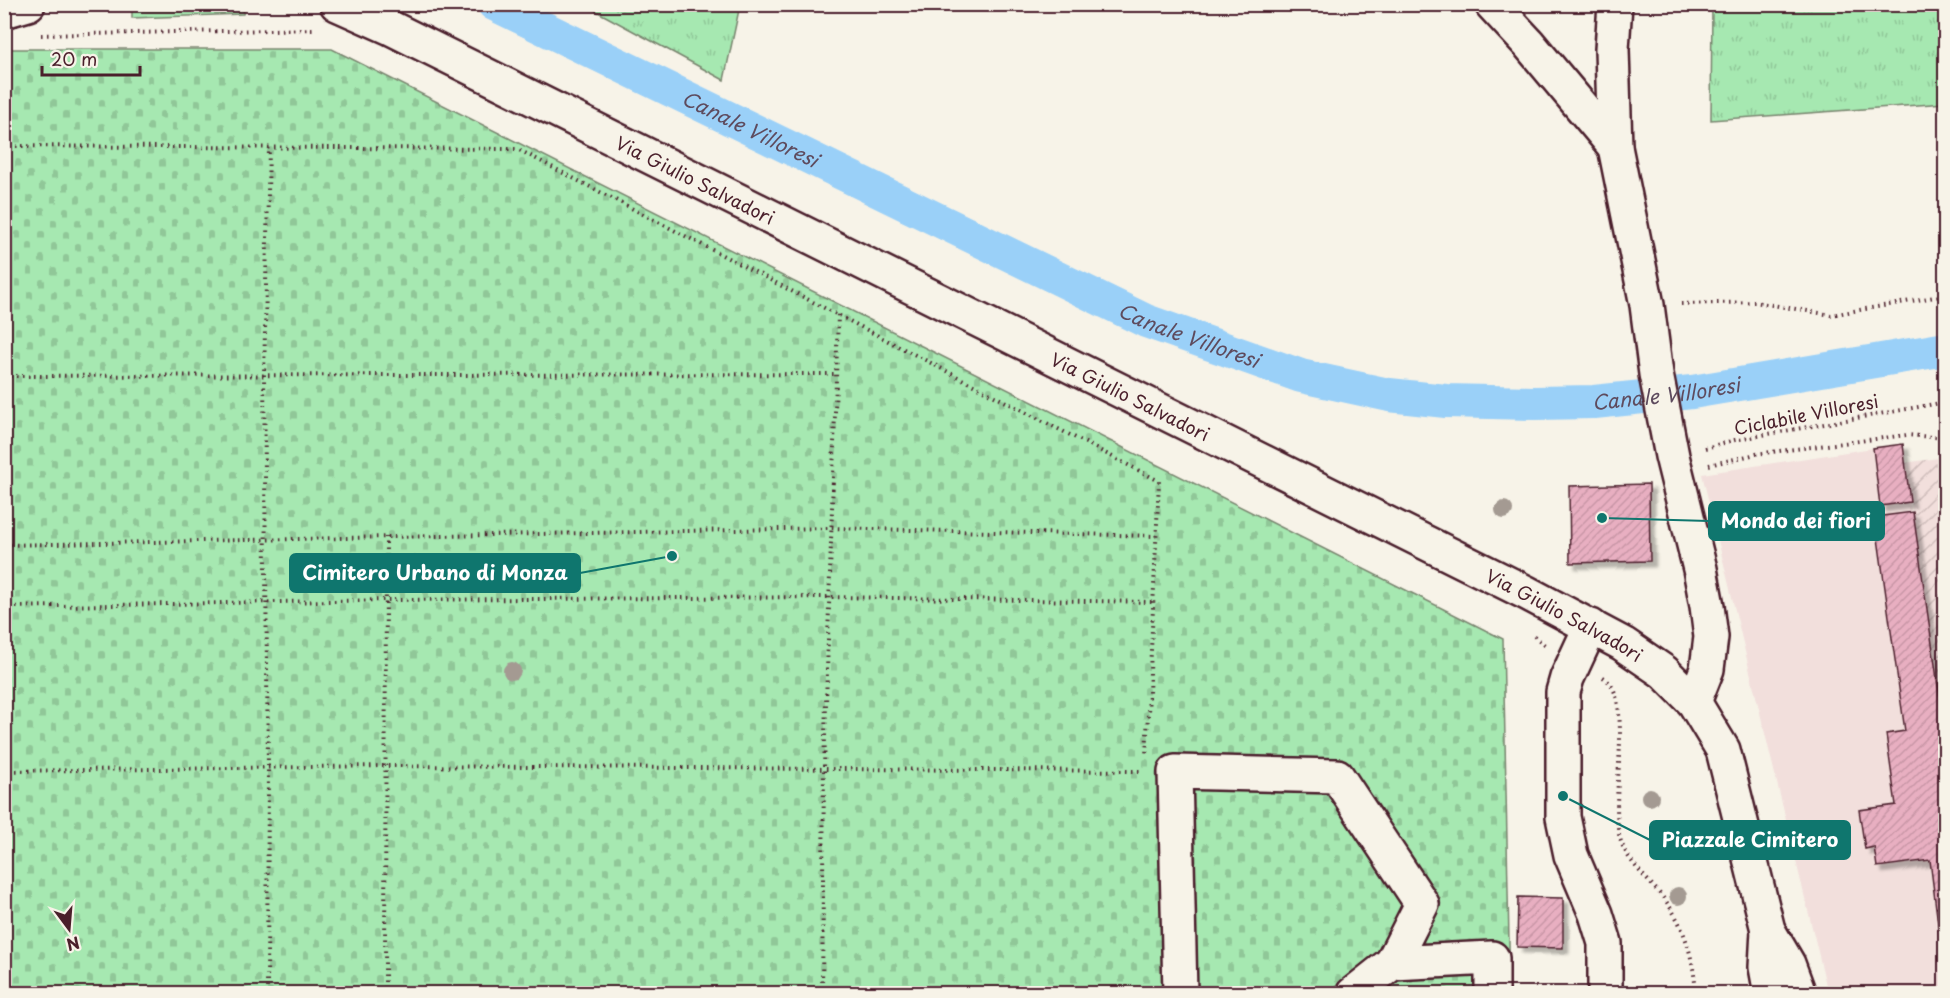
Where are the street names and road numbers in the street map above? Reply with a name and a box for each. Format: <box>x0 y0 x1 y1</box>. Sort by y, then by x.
street label: Via Giulio Salvadori <box>611 128 780 230</box>
street label: Via Giulio Salvadori <box>1046 345 1215 447</box>
street label: Ciclabile Villoresi <box>1731 387 1881 441</box>
street label: Via Giulio Salvadori <box>1481 561 1649 667</box>

